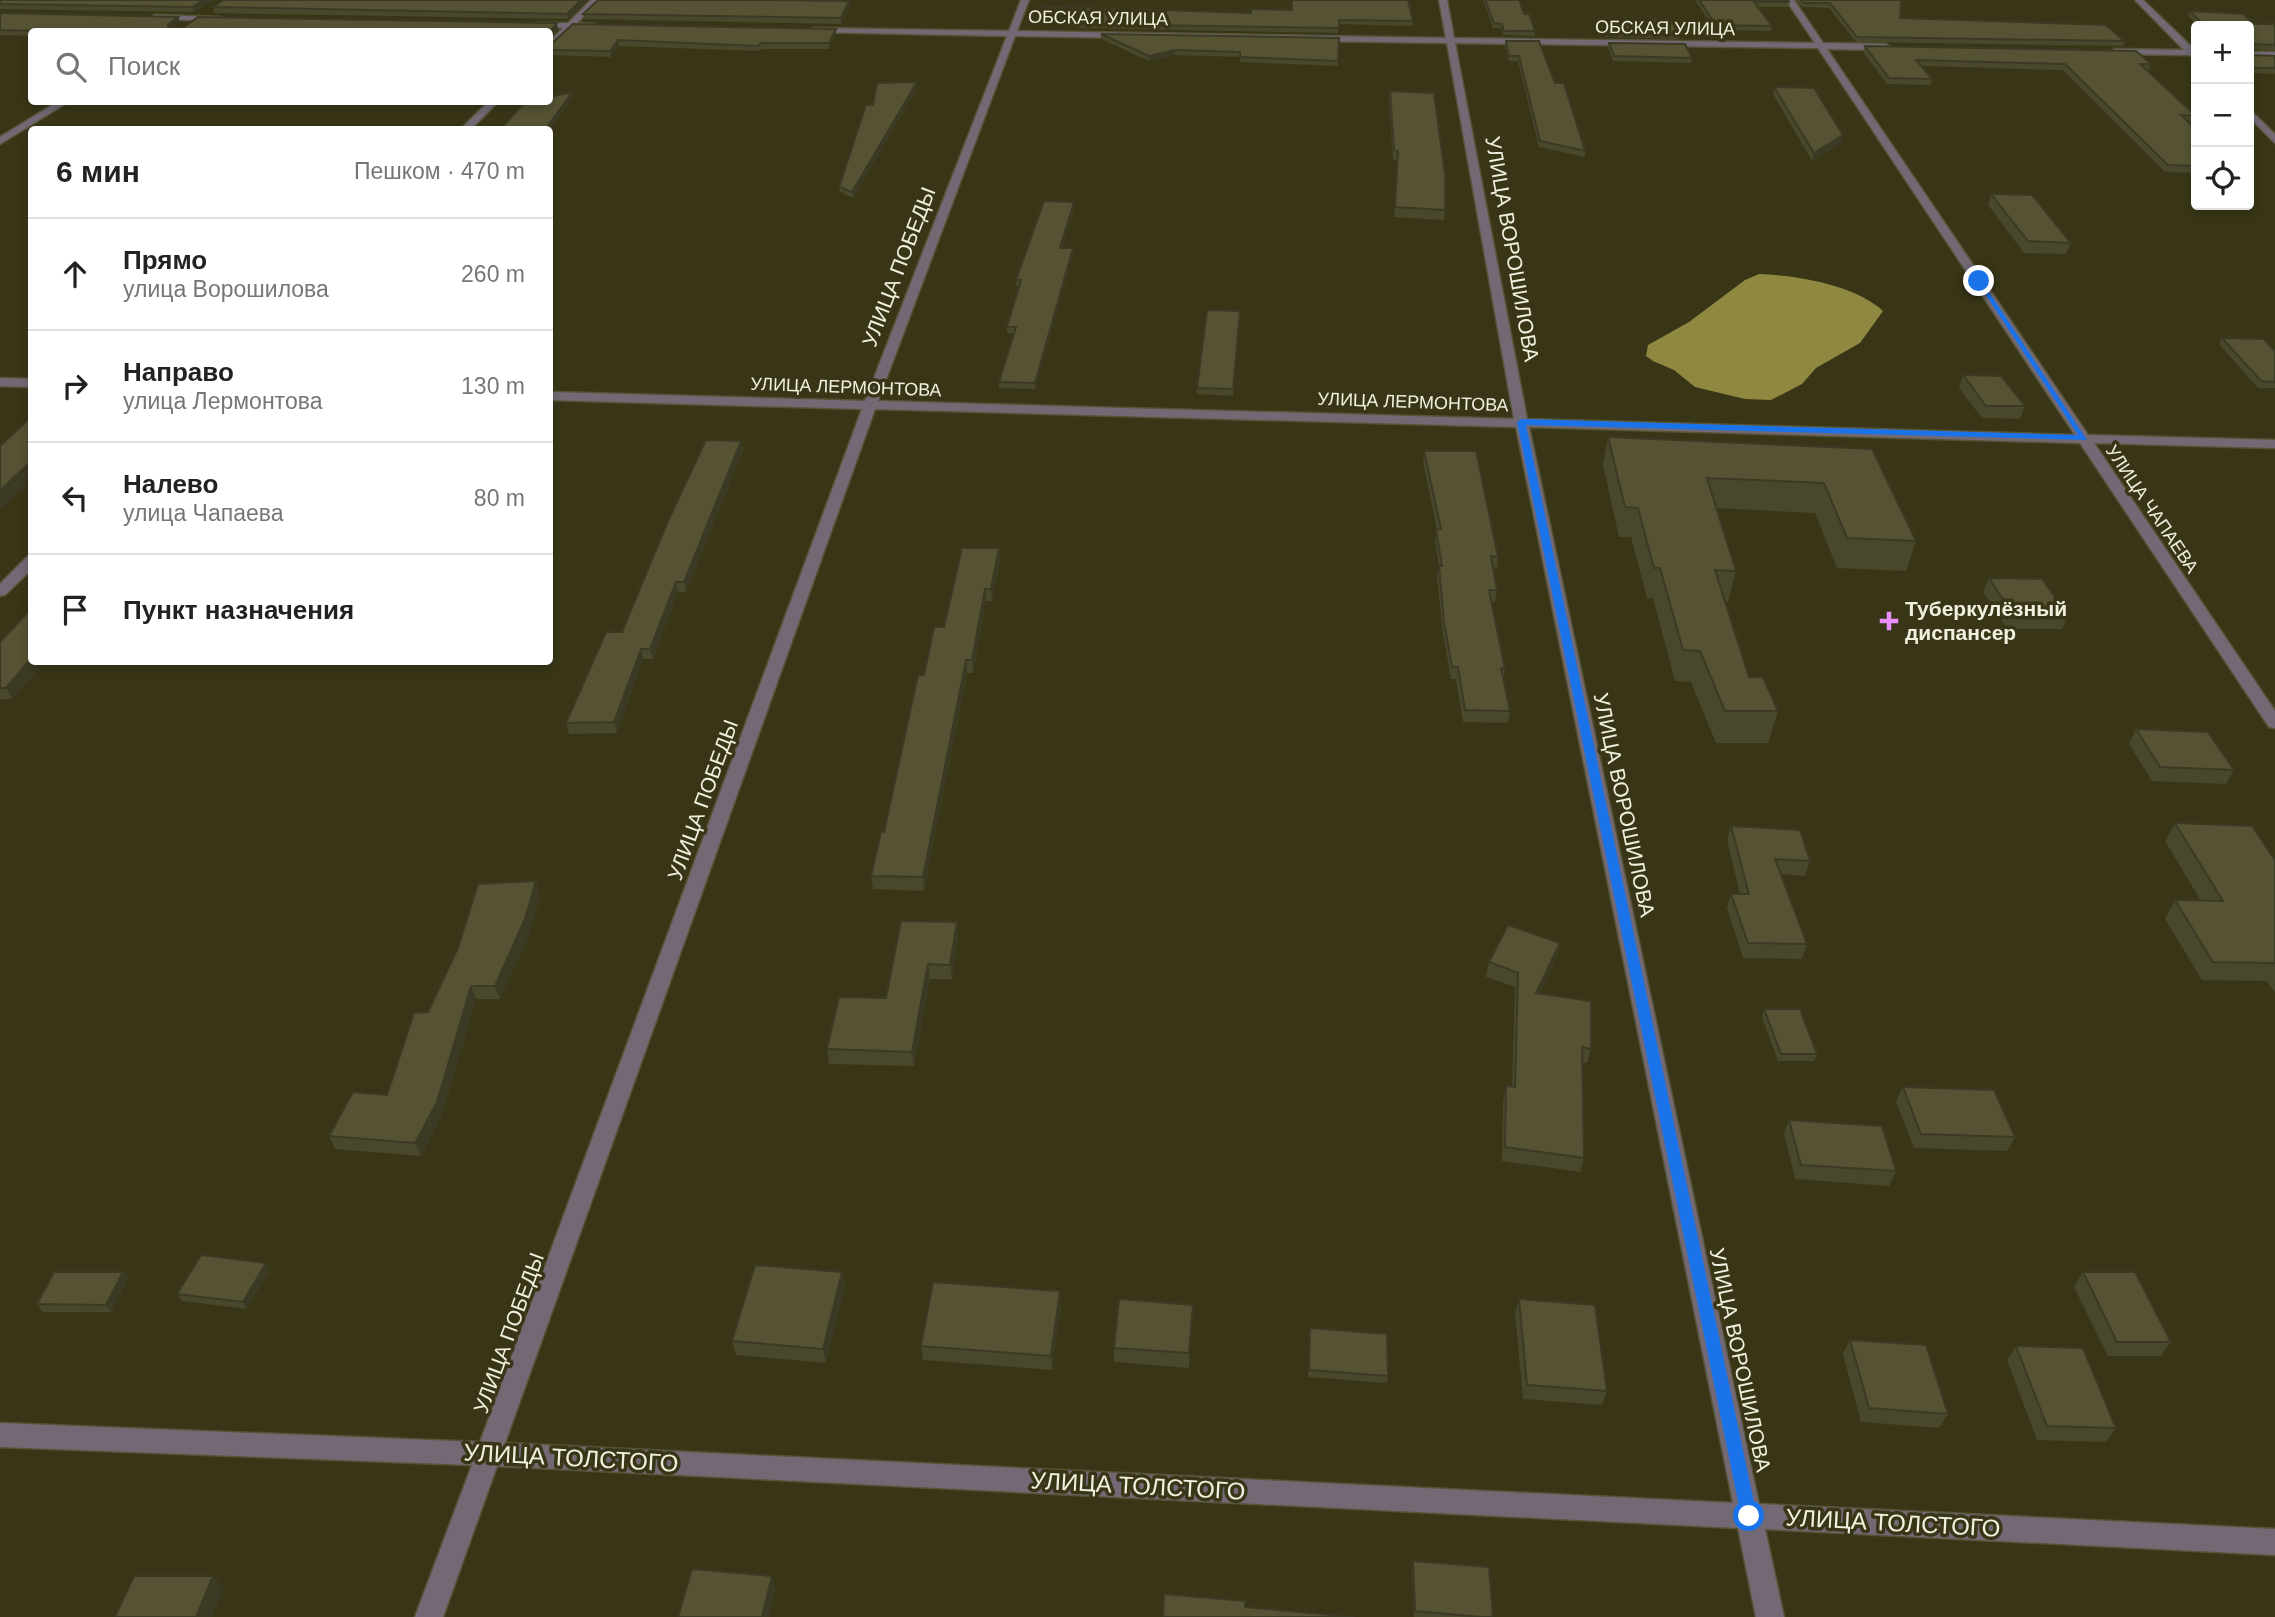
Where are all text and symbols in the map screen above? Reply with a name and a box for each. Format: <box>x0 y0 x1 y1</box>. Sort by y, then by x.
street label: ОБСКАЯ УЛИЦА <box>1028 7 1168 29</box>
street label: ОБСКАЯ УЛИЦА <box>1595 17 1735 39</box>
map controls <box>2191 21 2254 210</box>
button: + <box>2191 21 2254 84</box>
search box <box>28 28 553 105</box>
icon: search <box>52 48 90 86</box>
text: Поиск <box>108 51 180 81</box>
button: − <box>2191 84 2254 147</box>
street label: УЛИЦА ВОРОШИЛОВА <box>1481 135 1544 363</box>
button: locate <box>2191 147 2254 210</box>
text: 6 мин <box>56 155 140 188</box>
text: Пешком · 470 m <box>354 158 525 184</box>
street label: УЛИЦА ПОБЕДЫ <box>858 184 940 350</box>
text: Прямо <box>123 245 207 275</box>
icon: ahead <box>56 255 94 293</box>
text: 260 m <box>461 261 525 287</box>
route end <box>1963 265 1994 296</box>
text: улица Ворошилова <box>123 276 329 302</box>
text: Направо <box>123 357 234 387</box>
icon: right <box>56 367 94 405</box>
text: 130 m <box>461 373 525 399</box>
street label: УЛИЦА ЛЕРМОНТОВА <box>750 374 942 400</box>
text: улица Лермонтова <box>123 388 322 414</box>
street label: УЛИЦА ЛЕРМОНТОВА <box>1317 389 1509 415</box>
street label: УЛИЦА ЧАПАЕВА <box>2102 441 2202 577</box>
text: Налево <box>123 469 218 499</box>
icon: left <box>56 479 94 517</box>
text: 80 m <box>474 485 525 511</box>
text: улица Чапаева <box>123 500 284 526</box>
icon: arrive <box>56 591 94 629</box>
text: Пункт назначения <box>123 595 354 625</box>
place label: Туберкулёзный диспансер <box>1905 597 2067 644</box>
marker: Туберкулёзный диспансер <box>1879 611 1899 631</box>
street label: УЛИЦА ВОРОШИЛОВА <box>1590 691 1659 919</box>
street label: УЛИЦА ПОБЕДЫ <box>663 717 742 883</box>
street label: УЛИЦА ВОРОШИЛОВА <box>1706 1246 1775 1474</box>
street label: УЛИЦА ПОБЕДЫ <box>469 1250 548 1416</box>
street label: УЛИЦА ТОЛСТОГО <box>463 1438 679 1477</box>
street label: УЛИЦА ТОЛСТОГО <box>1030 1466 1246 1505</box>
route start <box>1733 1500 1764 1531</box>
street label: УЛИЦА ТОЛСТОГО <box>1785 1503 2001 1542</box>

